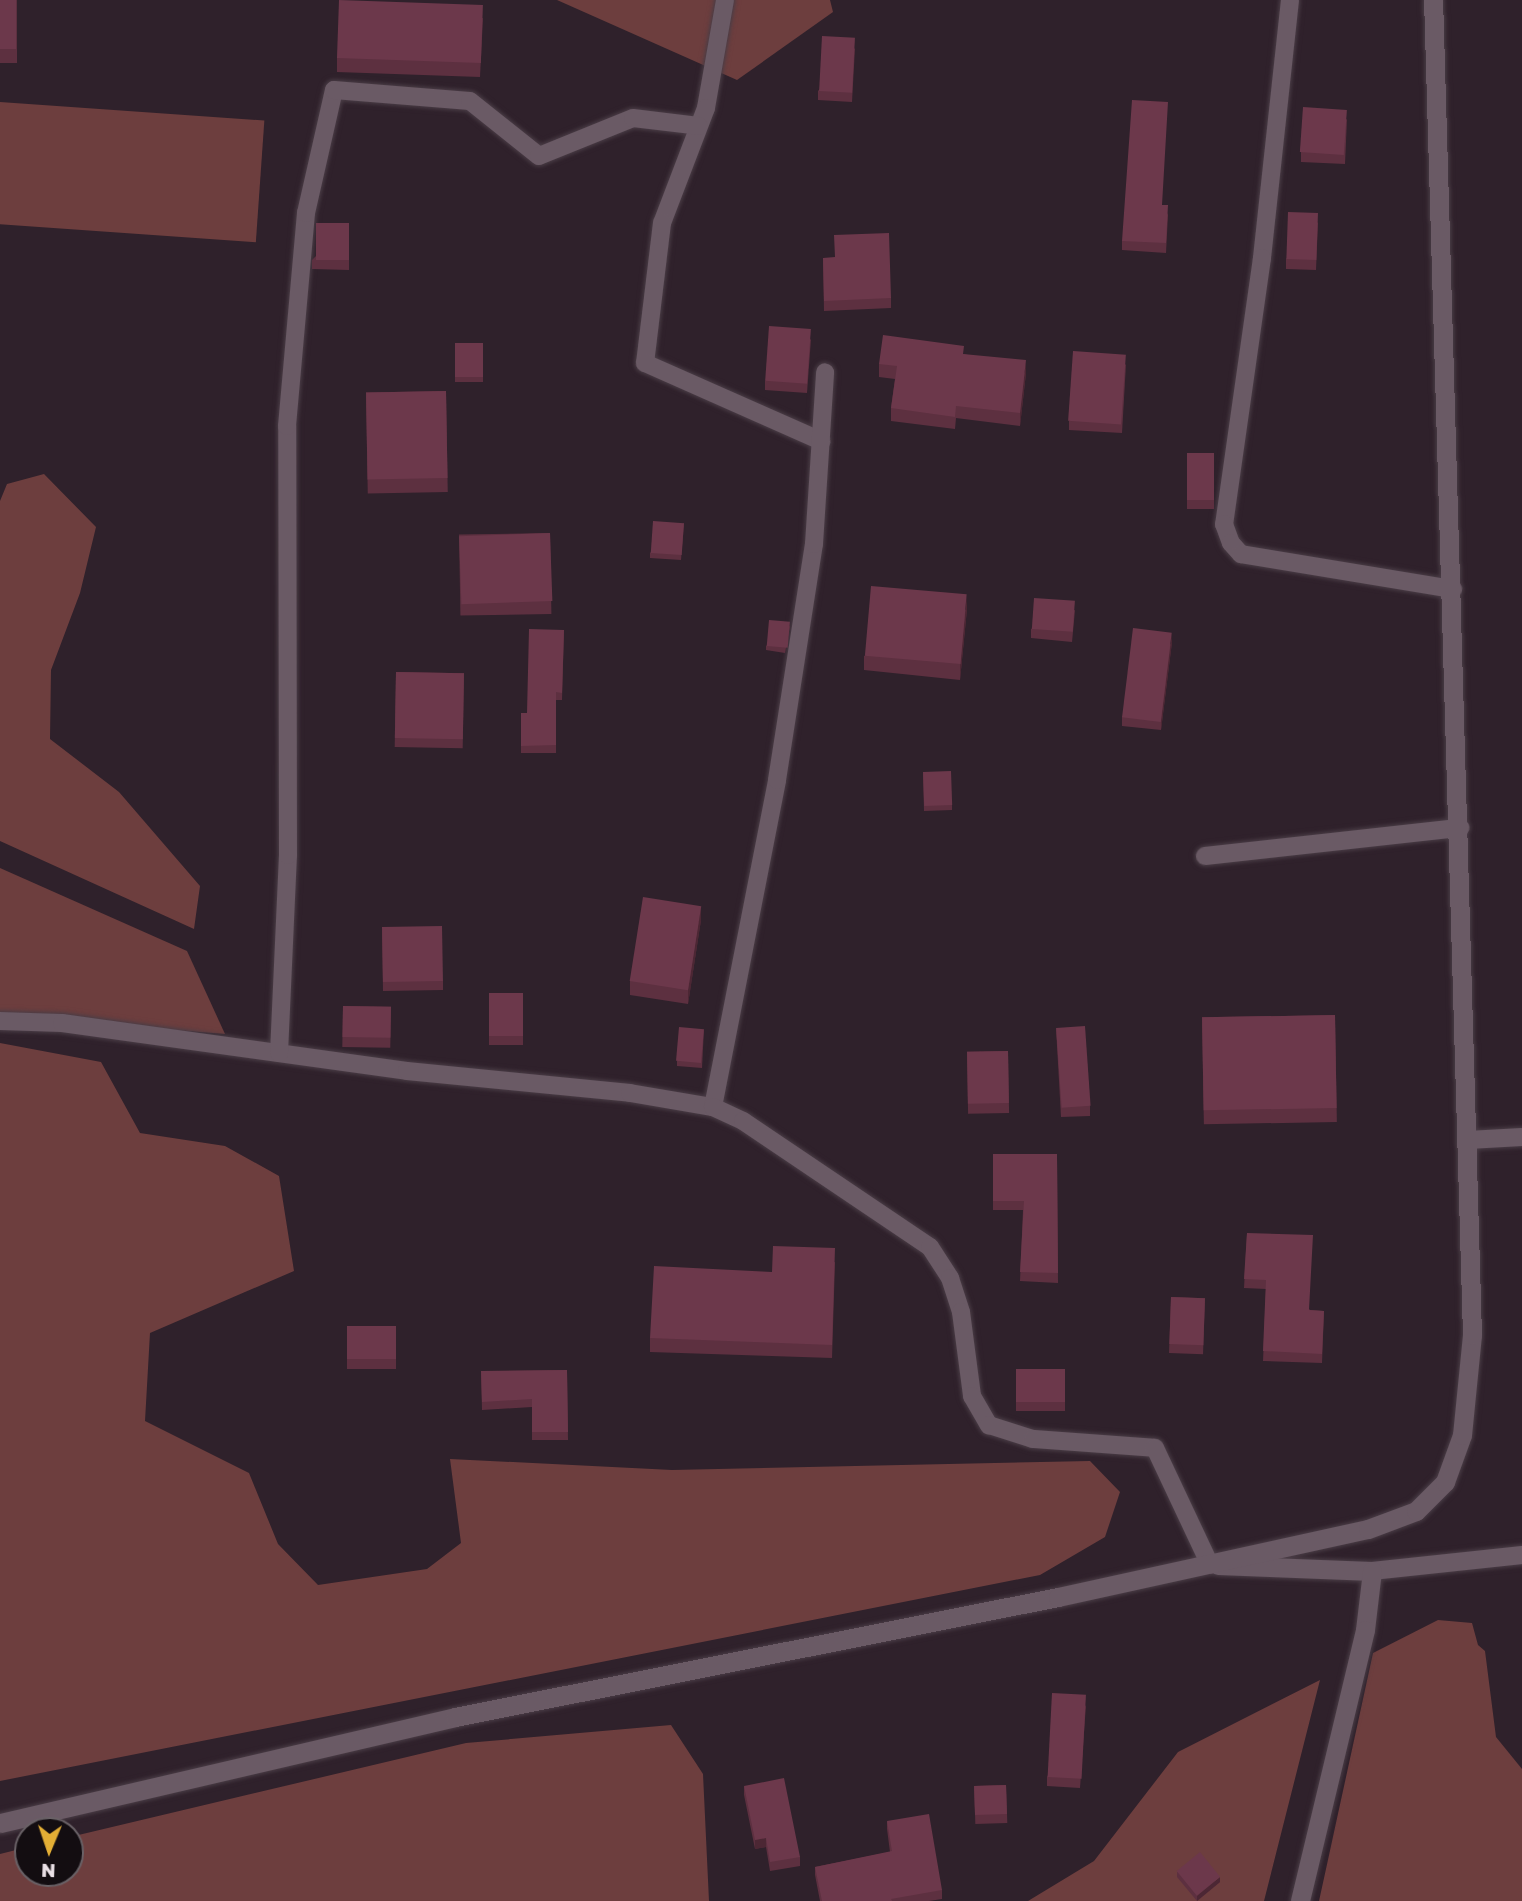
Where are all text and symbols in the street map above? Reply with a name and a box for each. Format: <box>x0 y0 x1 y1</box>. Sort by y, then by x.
north arrow <box>14 1817 84 1887</box>
text: N <box>41 1860 56 1883</box>

